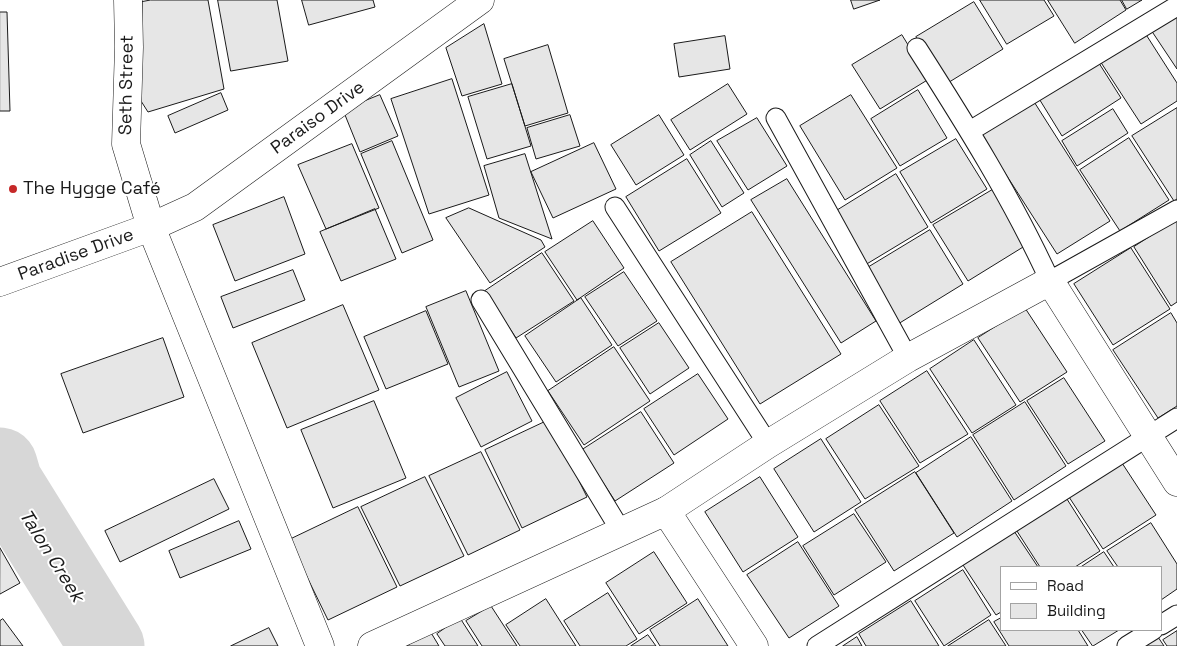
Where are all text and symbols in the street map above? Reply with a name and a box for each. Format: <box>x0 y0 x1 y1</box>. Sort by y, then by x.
street label: Seth Street <box>115 35 139 135</box>
street label: Paraiso Drive <box>267 77 369 159</box>
place label: The Hygge Café <box>23 178 161 200</box>
marker: The Hygge Café <box>7 183 19 195</box>
street label: Paradise Drive <box>15 224 137 286</box>
water label: Talon Creek <box>13 505 89 607</box>
legend <box>1000 566 1162 631</box>
text: Road <box>1047 576 1084 595</box>
text: Building <box>1047 601 1106 620</box>

